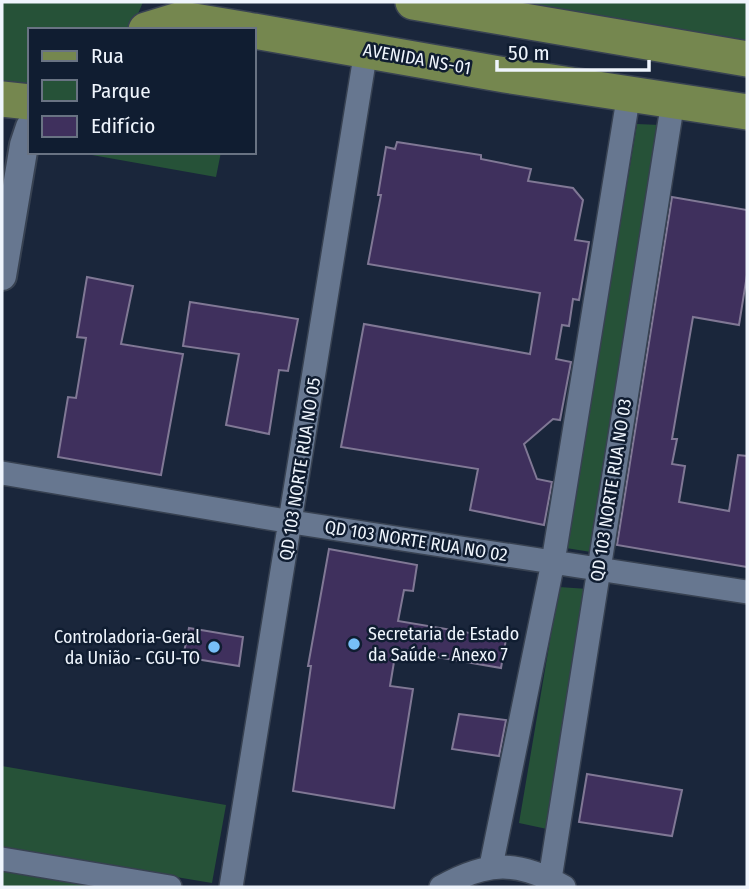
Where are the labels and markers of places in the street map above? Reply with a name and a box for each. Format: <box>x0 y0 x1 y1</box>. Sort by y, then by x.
place label: Secretaria de Estado da Saúde - Anexo 7 <box>368 623 519 666</box>
place label: Controladoria-Geral da União - CGU-TO <box>54 626 200 669</box>
marker: Secretaria de Estado da Saúde - Anexo 7 <box>346 636 362 652</box>
marker: Controladoria-Geral da União - CGU-TO <box>206 639 222 655</box>

